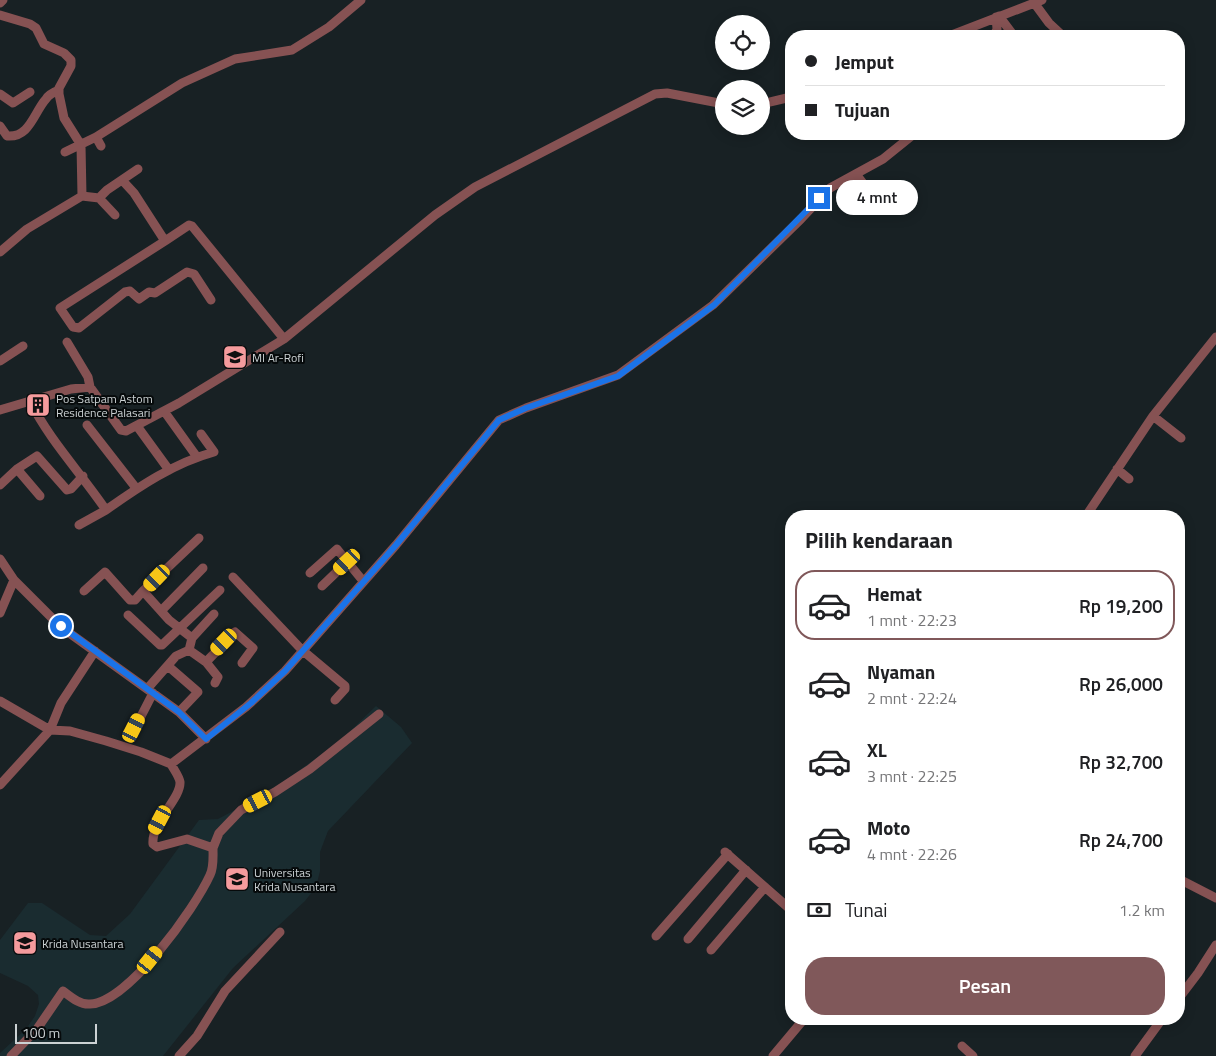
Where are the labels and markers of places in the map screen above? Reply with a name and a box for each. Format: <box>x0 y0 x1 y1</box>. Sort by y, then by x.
school or university icon: MI Ar-Rofi <box>222 344 248 370</box>
place label: MI Ar-Rofi <box>252 348 304 367</box>
place label: Pos Satpam Astom Residence Palasari <box>56 389 153 422</box>
building icon: Pos Satpam Astom Residence Palasari <box>25 392 51 418</box>
place label: Universitas Krida Nusantara <box>254 863 335 896</box>
school or university icon: Universitas Krida Nusantara <box>224 866 250 892</box>
school or university icon: Krida Nusantara <box>12 930 38 956</box>
place label: Krida Nusantara <box>42 934 123 953</box>

